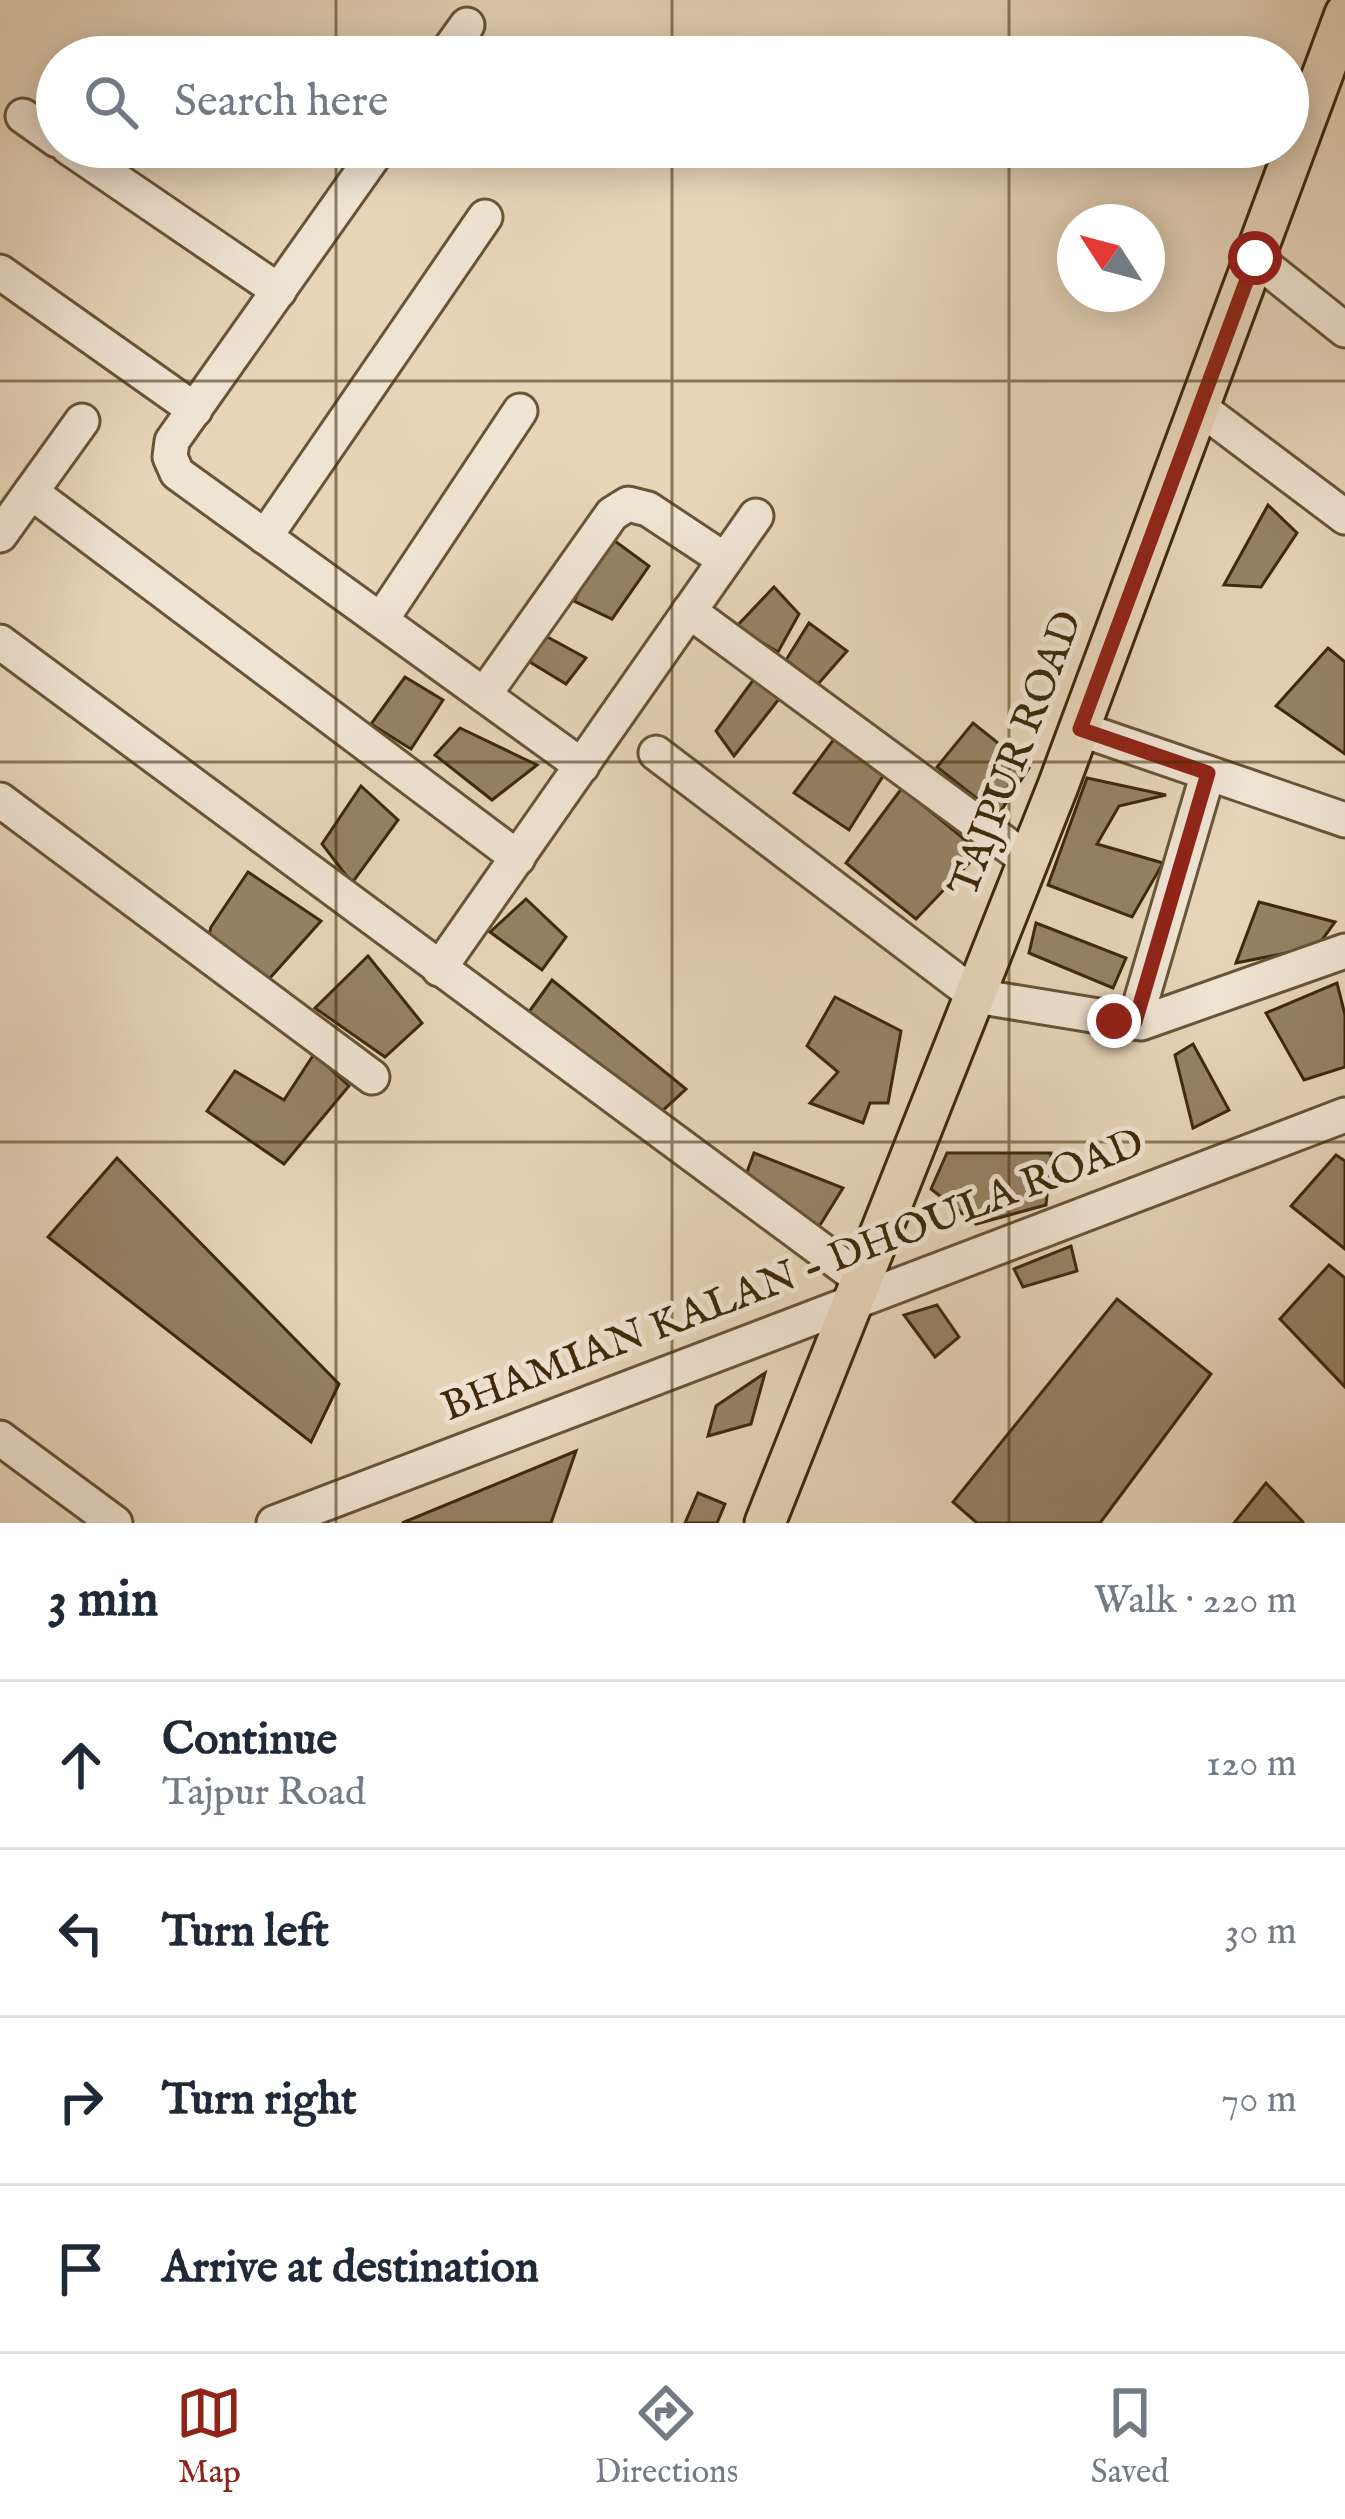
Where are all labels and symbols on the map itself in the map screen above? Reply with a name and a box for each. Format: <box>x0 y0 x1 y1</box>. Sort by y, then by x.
north arrow <box>1057 204 1165 312</box>
route start <box>1228 231 1282 285</box>
street label: TAJPUR ROAD <box>938 604 1096 904</box>
route end <box>1087 994 1141 1048</box>
street label: BHAMIAN KALAN - DHOULA ROAD <box>434 1117 1152 1435</box>

